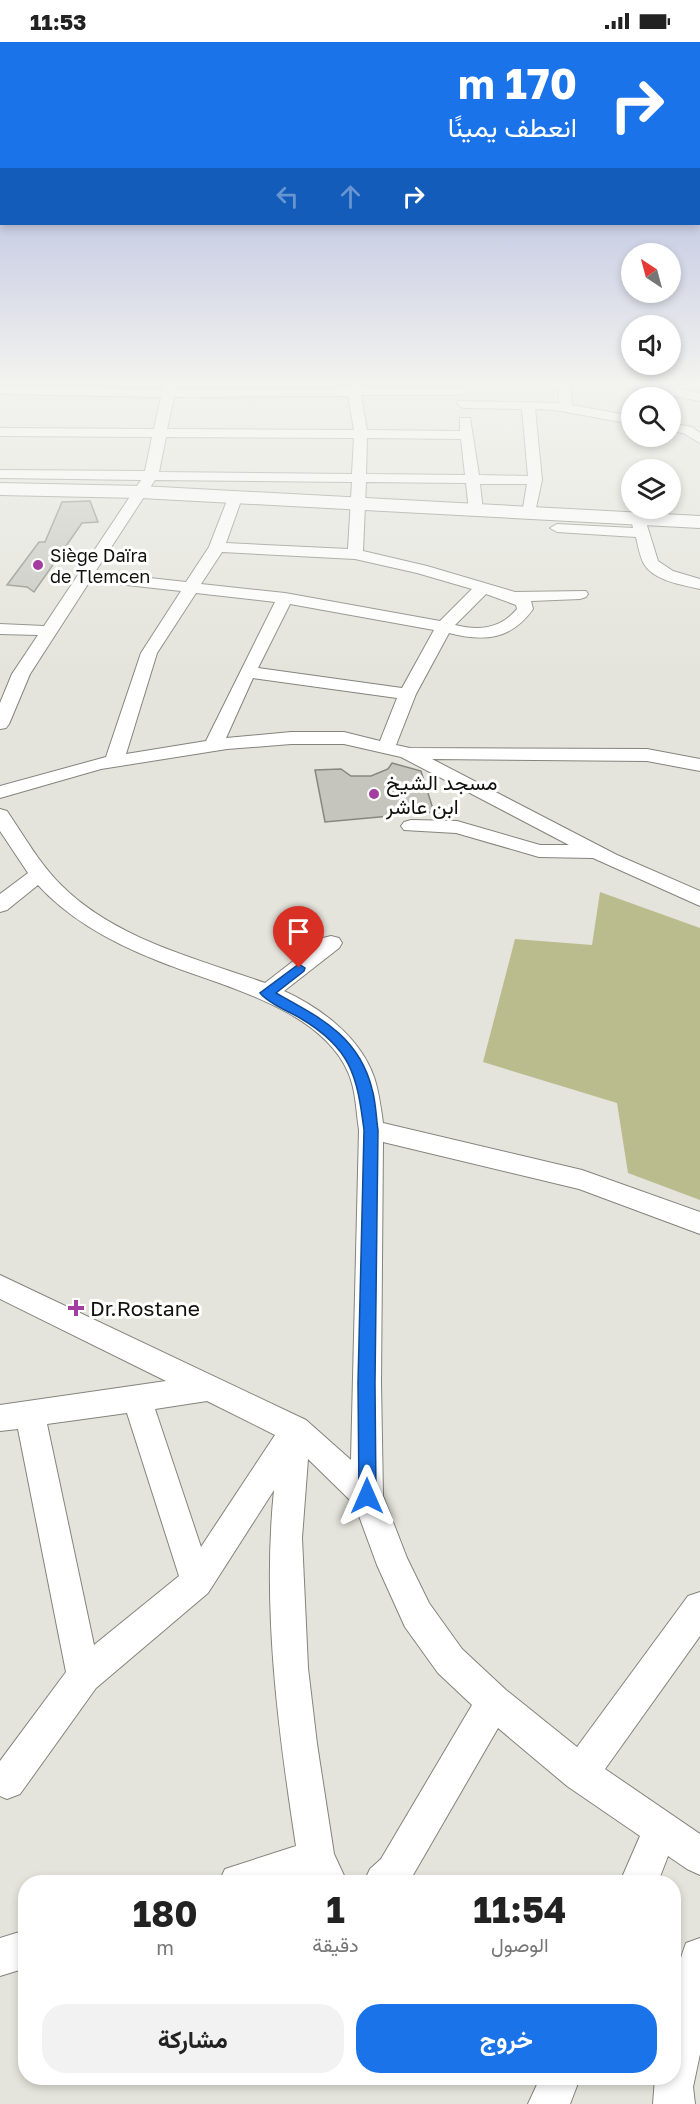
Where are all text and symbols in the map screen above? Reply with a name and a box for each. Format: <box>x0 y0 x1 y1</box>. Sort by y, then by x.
text: 11:53 <box>30 8 87 35</box>
text: 170 m <box>458 58 577 108</box>
icon: right <box>598 66 676 144</box>
text: انعطف يمينًا <box>448 111 577 143</box>
icon: left <box>271 180 304 213</box>
icon: ahead <box>334 180 367 213</box>
icon: right <box>397 180 430 213</box>
north arrow <box>621 243 681 303</box>
map controls <box>621 243 681 519</box>
button: sound <box>621 315 681 375</box>
button: search <box>621 387 681 447</box>
button: layers <box>621 459 681 519</box>
place label: Siège Daïra de Tlemcen <box>50 544 150 587</box>
marker: Siège Daïra de Tlemcen <box>31 558 45 572</box>
place label: مسجد الشيخ ابن عاشر <box>385 769 498 820</box>
marker: مسجد الشيخ ابن عاشر <box>367 787 381 801</box>
pin <box>273 906 324 968</box>
icon: arrive <box>282 915 315 948</box>
place label: Dr.Rostane <box>90 1295 200 1321</box>
marker: Dr.Rostane <box>67 1299 85 1317</box>
position arrow <box>335 1464 399 1528</box>
text: 1 <box>326 1888 345 1931</box>
text: 11:54 <box>473 1888 566 1931</box>
text: 180 <box>133 1892 198 1935</box>
text: دقيقة <box>312 1932 359 1956</box>
text: الوصول <box>491 1932 549 1956</box>
text: m <box>156 1935 174 1959</box>
button: مشاركة <box>42 2004 344 2073</box>
button: خروج <box>356 2004 657 2073</box>

